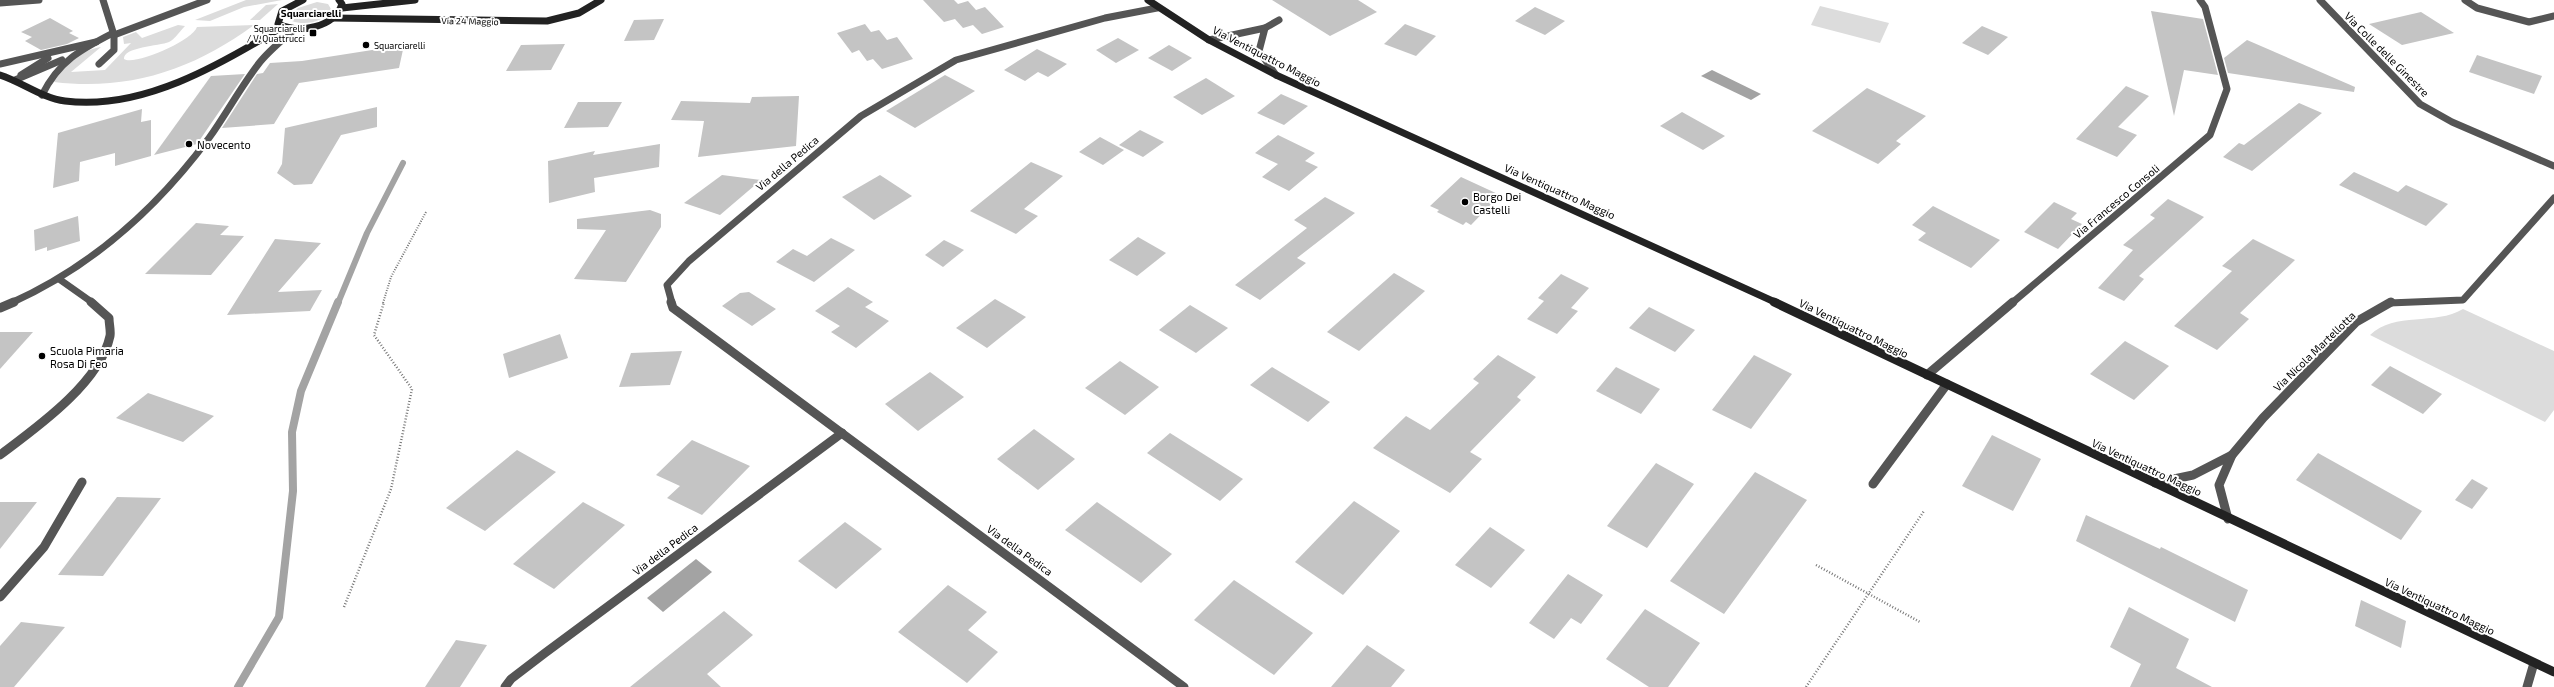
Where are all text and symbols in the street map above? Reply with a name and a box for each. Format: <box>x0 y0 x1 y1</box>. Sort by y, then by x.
district label: Squarciarelli <box>281 7 341 19</box>
street label: Via Colle delle Ginestre <box>2342 9 2432 99</box>
street label: Via 24 Maggio <box>441 15 499 27</box>
place label: Squarciarelli / V. Quattrucci <box>247 23 305 44</box>
street label: Via Ventiquattro Maggio <box>1211 23 1323 89</box>
marker: Squarciarelli / V. Quattrucci <box>308 28 318 38</box>
marker: Squarciarelli <box>361 40 371 50</box>
place label: Squarciarelli <box>374 40 425 51</box>
street label: Via della Pedica <box>753 133 821 193</box>
place label: Novecento <box>197 138 251 151</box>
marker: Novecento <box>184 139 194 149</box>
street label: Via Ventiquattro Maggio <box>1503 161 1617 221</box>
street label: Via Francesco Consoli <box>2070 161 2162 241</box>
place label: Borgo Dei Castelli <box>1473 190 1521 216</box>
marker: Borgo Dei Castelli <box>1460 197 1470 207</box>
street label: Via Ventiquattro Maggio <box>1797 296 1911 360</box>
street label: Via Nicola Martellotta <box>2270 308 2358 394</box>
place label: Scuola Pimaria Rosa Di Feo <box>50 344 124 370</box>
marker: Scuola Pimaria Rosa Di Feo <box>37 351 47 361</box>
street label: Via Ventiquattro Maggio <box>2090 436 2204 498</box>
street label: Via della Pedica <box>630 520 700 578</box>
street label: Via della Pedica <box>985 522 1055 578</box>
street label: Via Ventiquattro Maggio <box>2383 575 2497 637</box>

